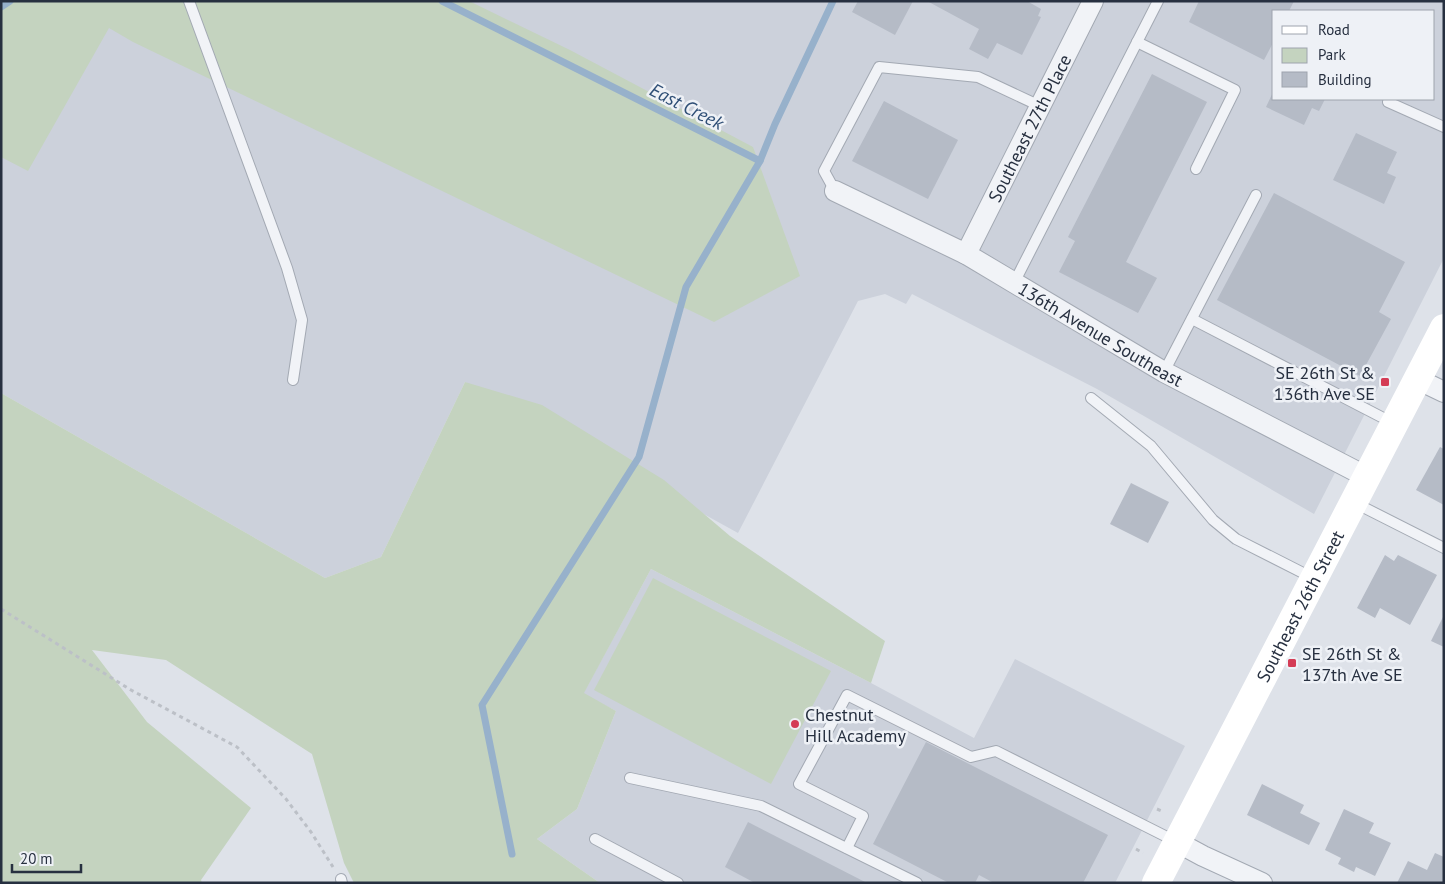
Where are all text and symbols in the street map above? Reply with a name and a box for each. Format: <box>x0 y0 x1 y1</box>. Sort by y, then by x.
legend <box>1272 10 1435 100</box>
text: Road <box>1318 20 1350 39</box>
text: Park <box>1318 45 1346 64</box>
street label: Southeast 27th Place <box>983 50 1076 206</box>
text: Building <box>1318 70 1372 89</box>
water label: East Creek <box>646 77 729 135</box>
street label: 136th Avenue Southeast <box>1014 276 1187 391</box>
place label: SE 26th St & 136th Ave SE <box>1274 361 1375 405</box>
marker: SE 26th St & 136th Ave SE <box>1379 376 1391 388</box>
street label: Southeast 26th Street <box>1251 526 1349 686</box>
place label: SE 26th St & 137th Ave SE <box>1302 642 1403 686</box>
marker: SE 26th St & 137th Ave SE <box>1286 657 1298 669</box>
place label: Chestnut Hill Academy <box>805 703 906 747</box>
marker: Chestnut Hill Academy <box>789 718 801 730</box>
scale bar <box>12 842 81 874</box>
text: 20 m <box>20 849 53 868</box>

